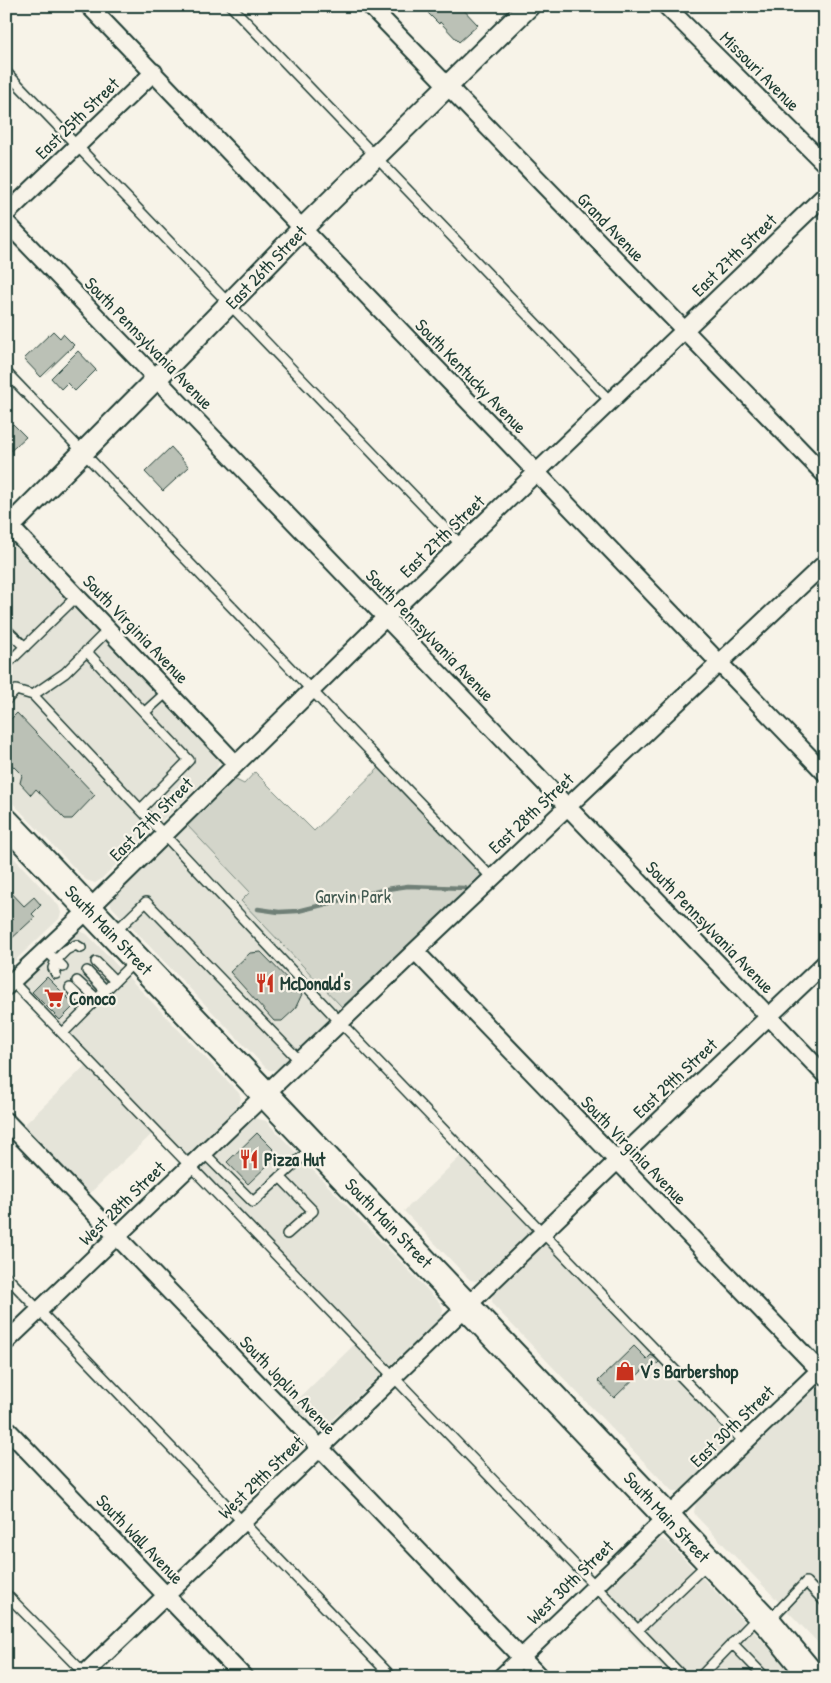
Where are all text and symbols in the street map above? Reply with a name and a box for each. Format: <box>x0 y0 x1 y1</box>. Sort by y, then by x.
street label: Missouri Avenue <box>714 25 806 117</box>
street label: East 25th Street <box>29 71 125 165</box>
street label: Grand Avenue <box>572 187 650 267</box>
street label: East 27th Street <box>686 207 783 302</box>
street label: East 26th Street <box>220 219 313 314</box>
street label: South Pennsylvania Avenue <box>79 271 219 415</box>
street label: South Kentucky Avenue <box>410 313 532 439</box>
street label: East 27th Street <box>394 488 491 583</box>
street label: South Pennsylvania Avenue <box>360 563 500 707</box>
street label: South Virginia Avenue <box>77 569 195 689</box>
street label: East 28th Street <box>483 766 580 859</box>
street label: East 27th Street <box>103 771 199 867</box>
street label: South Pennsylvania Avenue <box>640 855 780 999</box>
street label: South Main Street <box>60 879 159 981</box>
park label: Garvin Park <box>315 884 392 909</box>
place label: McDonald's <box>280 971 350 996</box>
restaurant icon: McDonald's <box>254 972 276 994</box>
place label: Conoco <box>69 986 116 1011</box>
supermarket icon: Conoco <box>43 987 65 1009</box>
street label: East 29th Street <box>627 1032 723 1124</box>
street label: South Virginia Avenue <box>575 1090 693 1210</box>
place label: Pizza Hut <box>264 1147 326 1172</box>
restaurant icon: Pizza Hut <box>238 1148 260 1170</box>
street label: West 28th Street <box>73 1155 171 1251</box>
street label: South Main Street <box>340 1172 439 1274</box>
street label: South Joplin Avenue <box>234 1330 342 1440</box>
place label: V's Barbershop <box>640 1359 739 1385</box>
shop icon: V's Barbershop <box>614 1360 636 1382</box>
street label: East 30th Street <box>684 1379 780 1473</box>
street label: West 29th Street <box>213 1429 310 1524</box>
street label: South Main Street <box>618 1466 716 1569</box>
street label: South Wall Avenue <box>91 1488 189 1590</box>
street label: West 30th Street <box>521 1534 619 1630</box>

